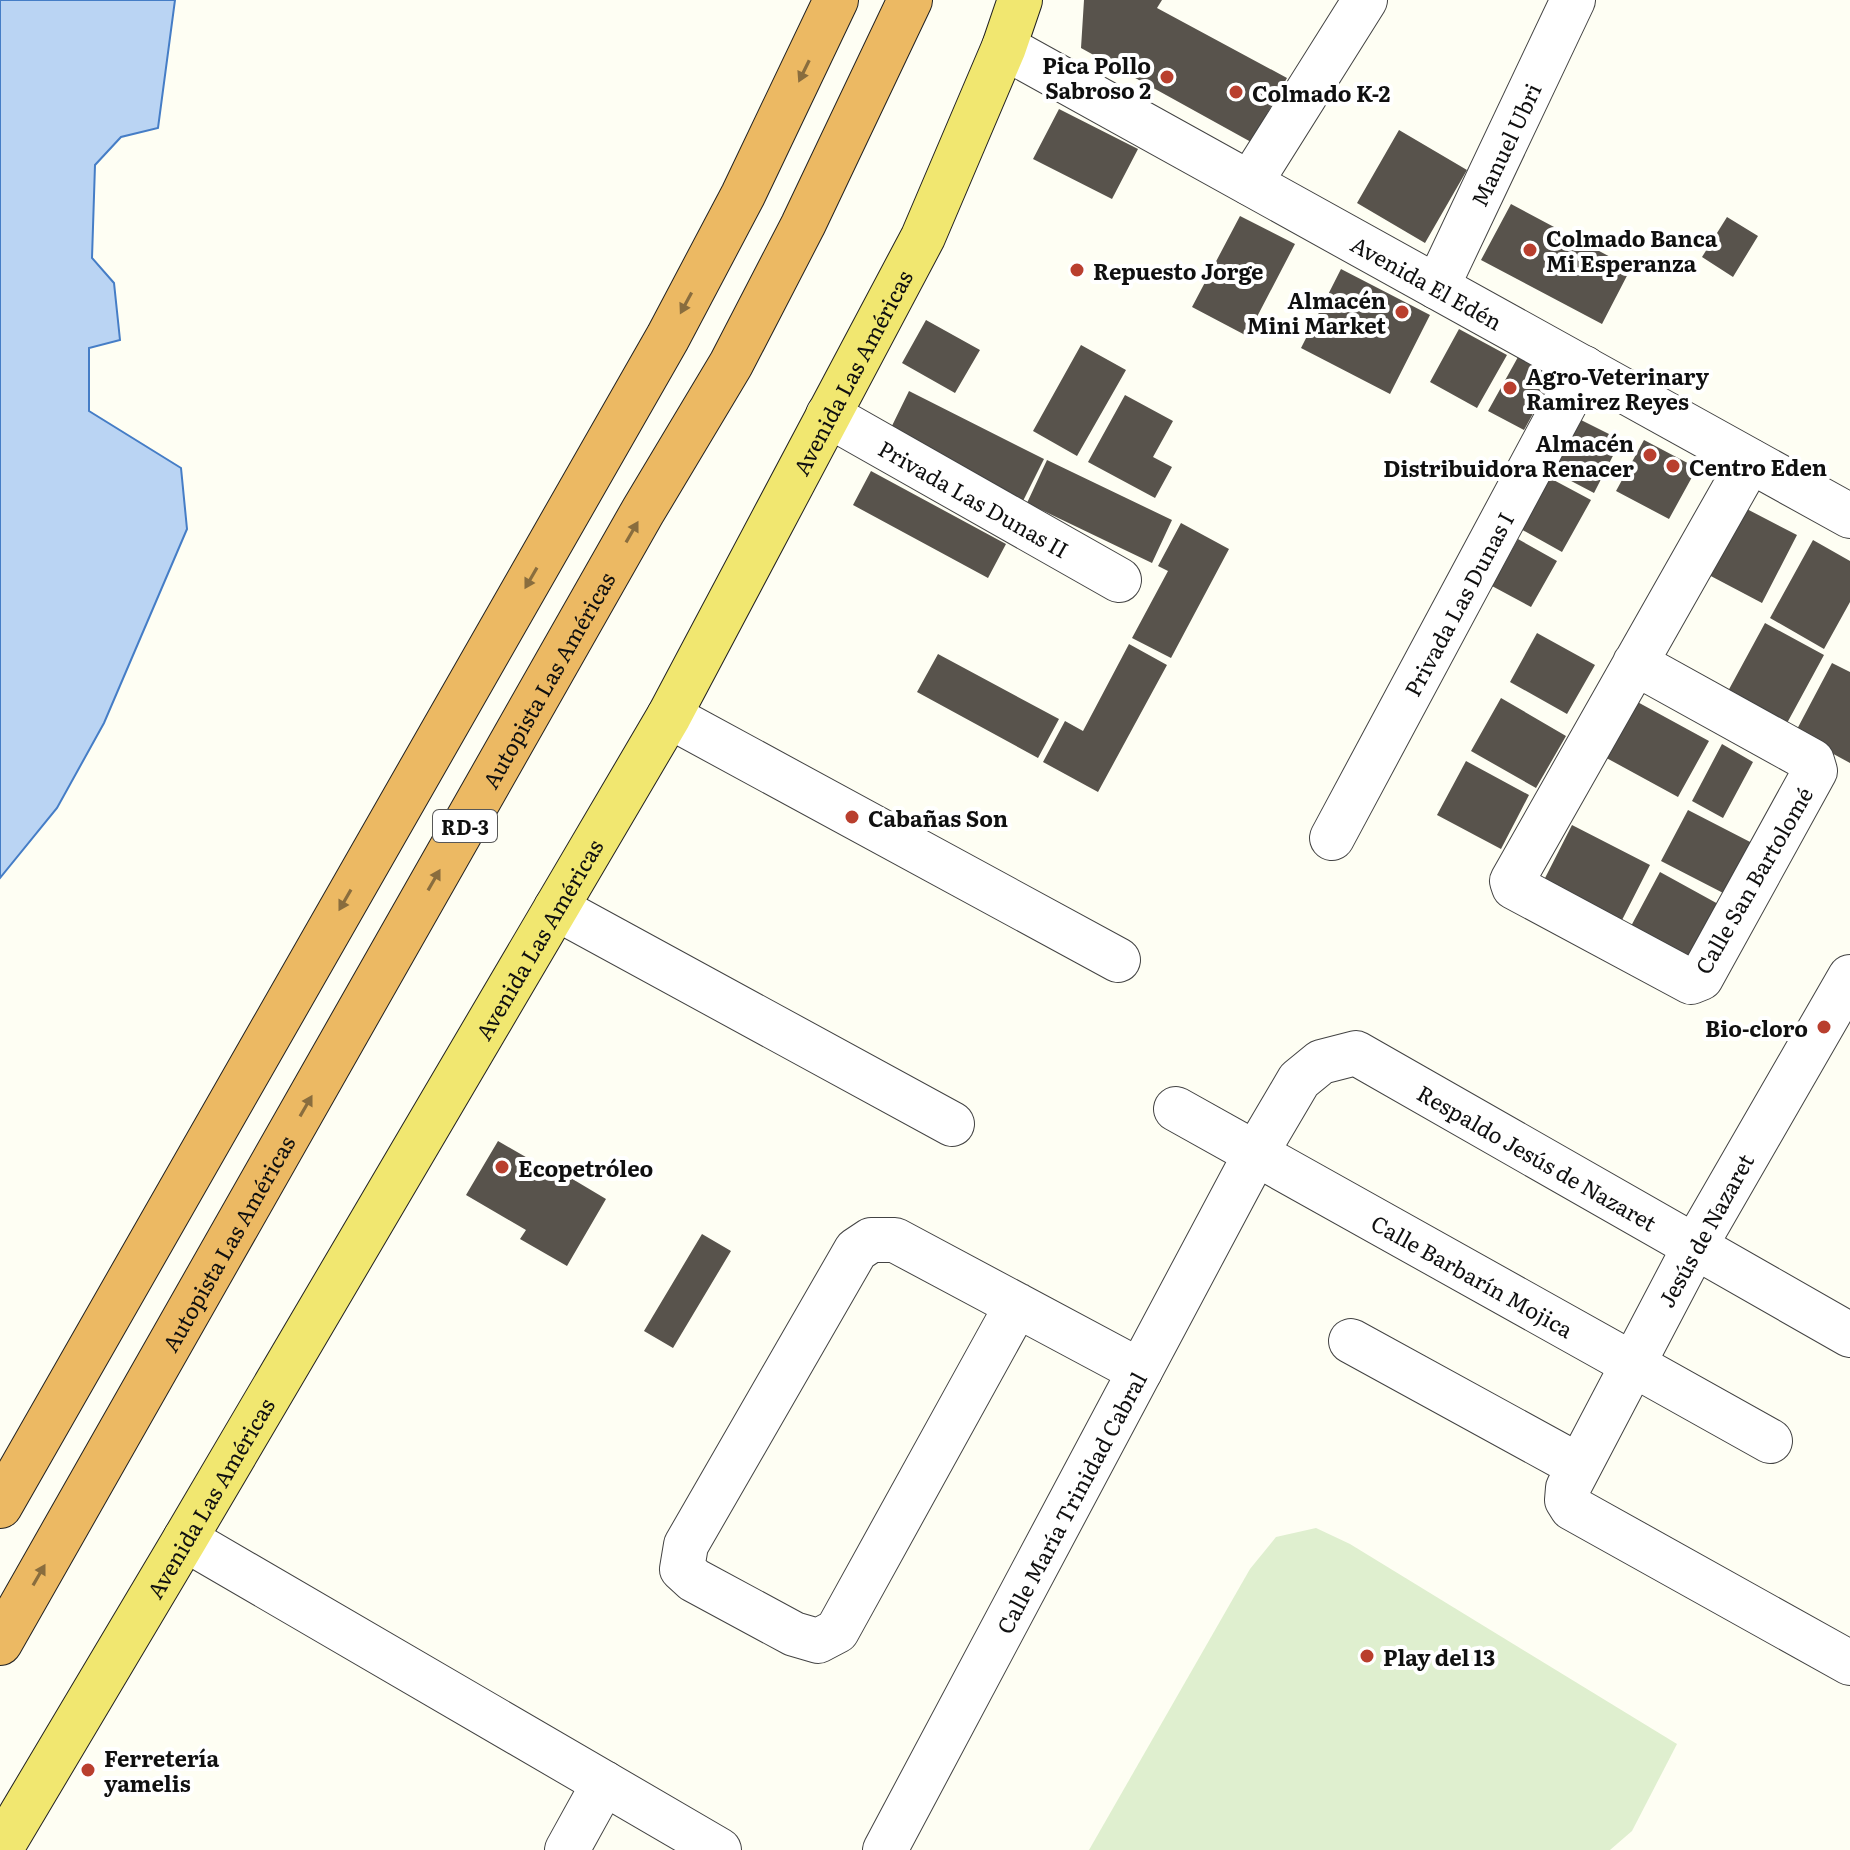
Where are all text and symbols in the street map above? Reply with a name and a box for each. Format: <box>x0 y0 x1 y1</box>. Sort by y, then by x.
place label: Pica Pollo Sabroso 2 <box>1042 48 1151 106</box>
one-way arrow <box>797 59 811 82</box>
marker: Pica Pollo Sabroso 2 <box>1158 68 1176 86</box>
place label: Colmado K-2 <box>1252 76 1390 109</box>
street label: Manuel Ubri <box>1461 77 1548 211</box>
marker: Colmado K-2 <box>1227 83 1245 101</box>
place label: Colmado Banca Mi Esperanza <box>1546 221 1718 279</box>
street label: Avenida El Edén <box>1346 226 1509 337</box>
marker: Colmado Banca Mi Esperanza <box>1521 241 1539 259</box>
place label: Repuesto Jorge <box>1093 254 1264 287</box>
marker: Repuesto Jorge <box>1068 261 1086 279</box>
street label: Avenida Las Américas <box>783 264 919 480</box>
place label: Almacén Mini Market <box>1247 283 1386 341</box>
one-way arrow <box>680 291 693 314</box>
marker: Almacén Mini Market <box>1393 303 1411 321</box>
place label: Agro-Veterinary Ramirez Reyes <box>1526 359 1709 417</box>
marker: Agro-Veterinary Ramirez Reyes <box>1501 379 1519 397</box>
place label: Almacén Distribuidora Renacer <box>1383 426 1634 484</box>
street label: Privada Las Dunas II <box>873 431 1075 565</box>
marker: Almacén Distribuidora Renacer <box>1641 446 1659 464</box>
place label: Centro Eden <box>1689 450 1827 483</box>
marker: Centro Eden <box>1664 457 1682 475</box>
street label: Privada Las Dunas I <box>1395 505 1521 702</box>
one-way arrow <box>625 520 639 543</box>
street label: Autopista Las Américas <box>473 565 622 794</box>
one-way arrow <box>524 567 538 589</box>
street label: Calle San Bartolomé <box>1686 780 1820 980</box>
place label: Cabañas Son <box>868 801 1008 834</box>
marker: Cabañas Son <box>843 808 861 826</box>
road number: RD-3 <box>433 810 497 842</box>
street label: Avenida Las Américas <box>466 832 610 1046</box>
one-way arrow <box>428 868 441 891</box>
one-way arrow <box>338 889 352 911</box>
place label: Bio-cloro <box>1705 1011 1808 1044</box>
marker: Bio-cloro <box>1815 1018 1833 1036</box>
street label: Respaldo Jesús de Nazaret <box>1412 1075 1664 1238</box>
one-way arrow <box>299 1095 313 1117</box>
street label: Autopista Las Américas <box>153 1129 302 1357</box>
street label: Jesús de Nazaret <box>1649 1147 1761 1313</box>
place label: Ecopetróleo <box>518 1151 653 1184</box>
marker: Ecopetróleo <box>493 1158 511 1176</box>
street label: Calle Barbarín Mojica <box>1366 1205 1580 1345</box>
street label: Calle María Trinidad Cabral <box>987 1365 1153 1639</box>
street label: Avenida Las Américas <box>137 1391 281 1604</box>
one-way arrow <box>32 1564 46 1586</box>
place label: Play del 13 <box>1383 1640 1495 1673</box>
marker: Play del 13 <box>1358 1647 1376 1665</box>
place label: Ferretería yamelis <box>104 1741 220 1799</box>
marker: Ferretería yamelis <box>79 1761 97 1779</box>

